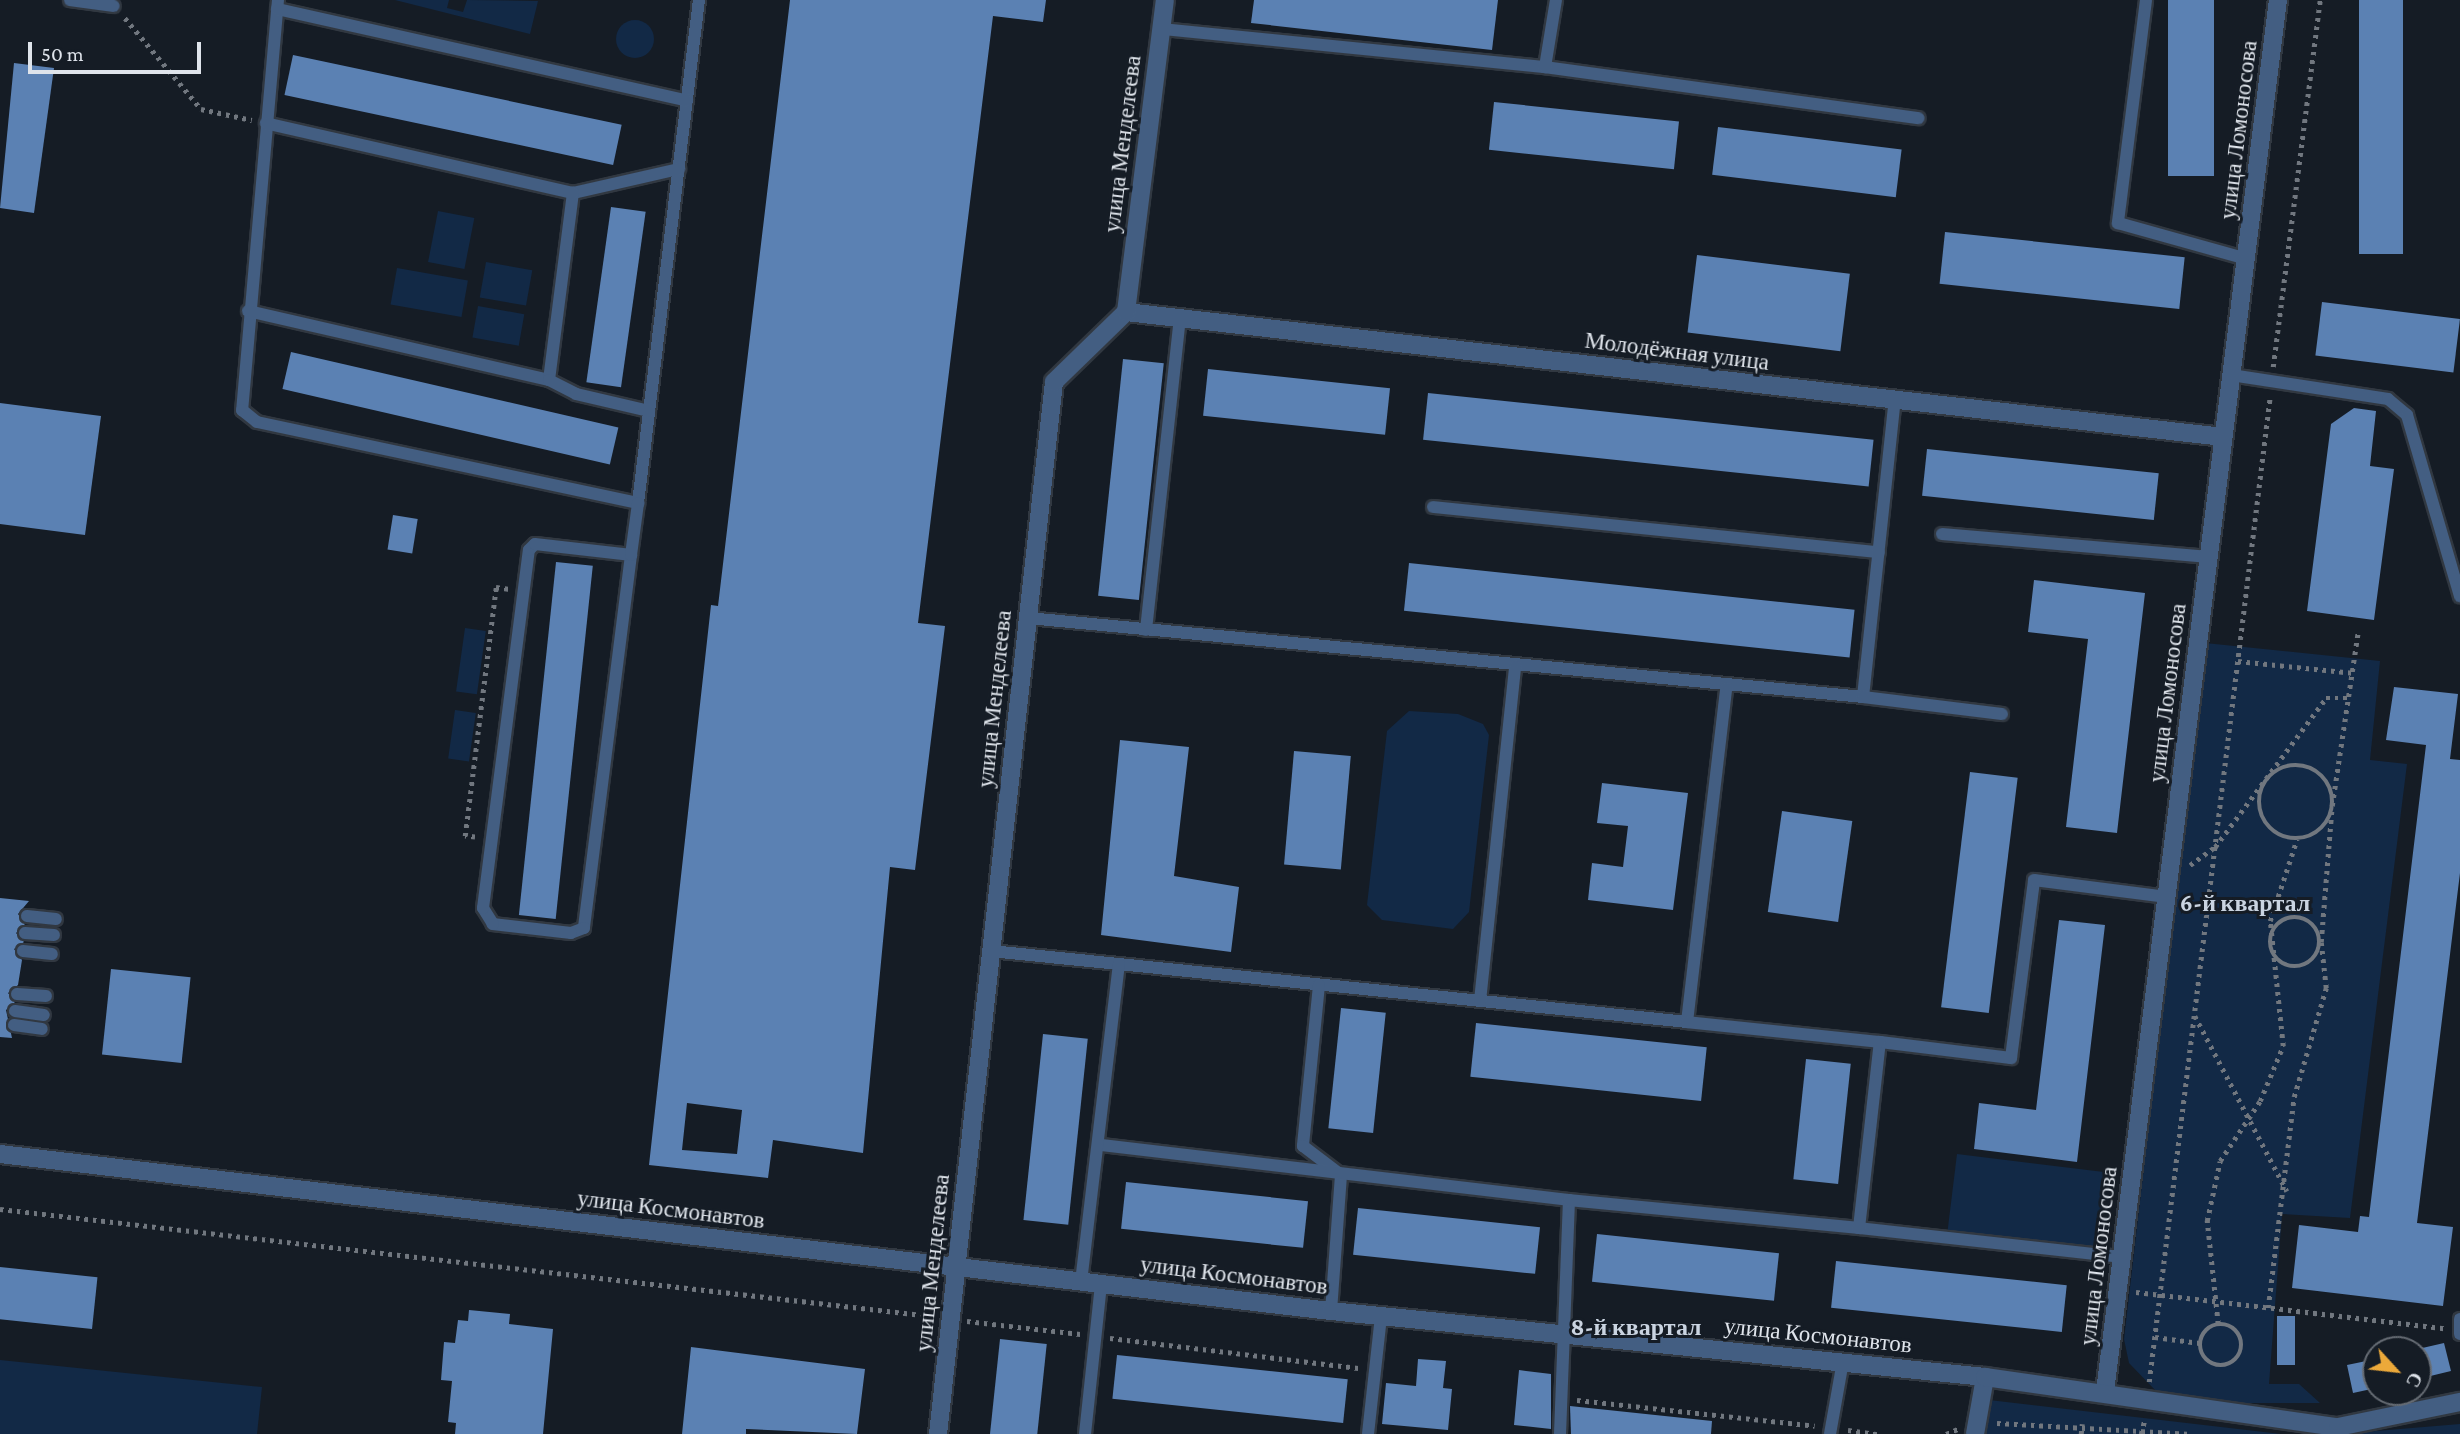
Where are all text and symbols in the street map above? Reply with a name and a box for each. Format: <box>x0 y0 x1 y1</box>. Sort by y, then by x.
scale bar <box>32 28 205 72</box>
street label: улица Ломоносова <box>2213 39 2263 221</box>
text: 50 m <box>41 42 84 66</box>
street label: улица Менделеева <box>1097 54 1147 234</box>
street label: Молодёжная улица <box>1583 326 1771 376</box>
street label: улица Ломоносова <box>2142 602 2192 784</box>
street label: улица Менделеева <box>971 609 1017 789</box>
district label: 6-й квартал <box>2180 889 2310 917</box>
street label: улица Ломоносова <box>2073 1165 2123 1347</box>
street label: улица Менделеева <box>909 1173 955 1353</box>
street label: улица Космонавтов <box>576 1184 766 1234</box>
street label: улица Космонавтов <box>1139 1250 1329 1300</box>
street label: улица Космонавтов <box>1723 1311 1913 1359</box>
district label: 8-й квартал <box>1570 1313 1702 1341</box>
north arrow <box>2362 1336 2432 1406</box>
text: С <box>2402 1369 2427 1391</box>

